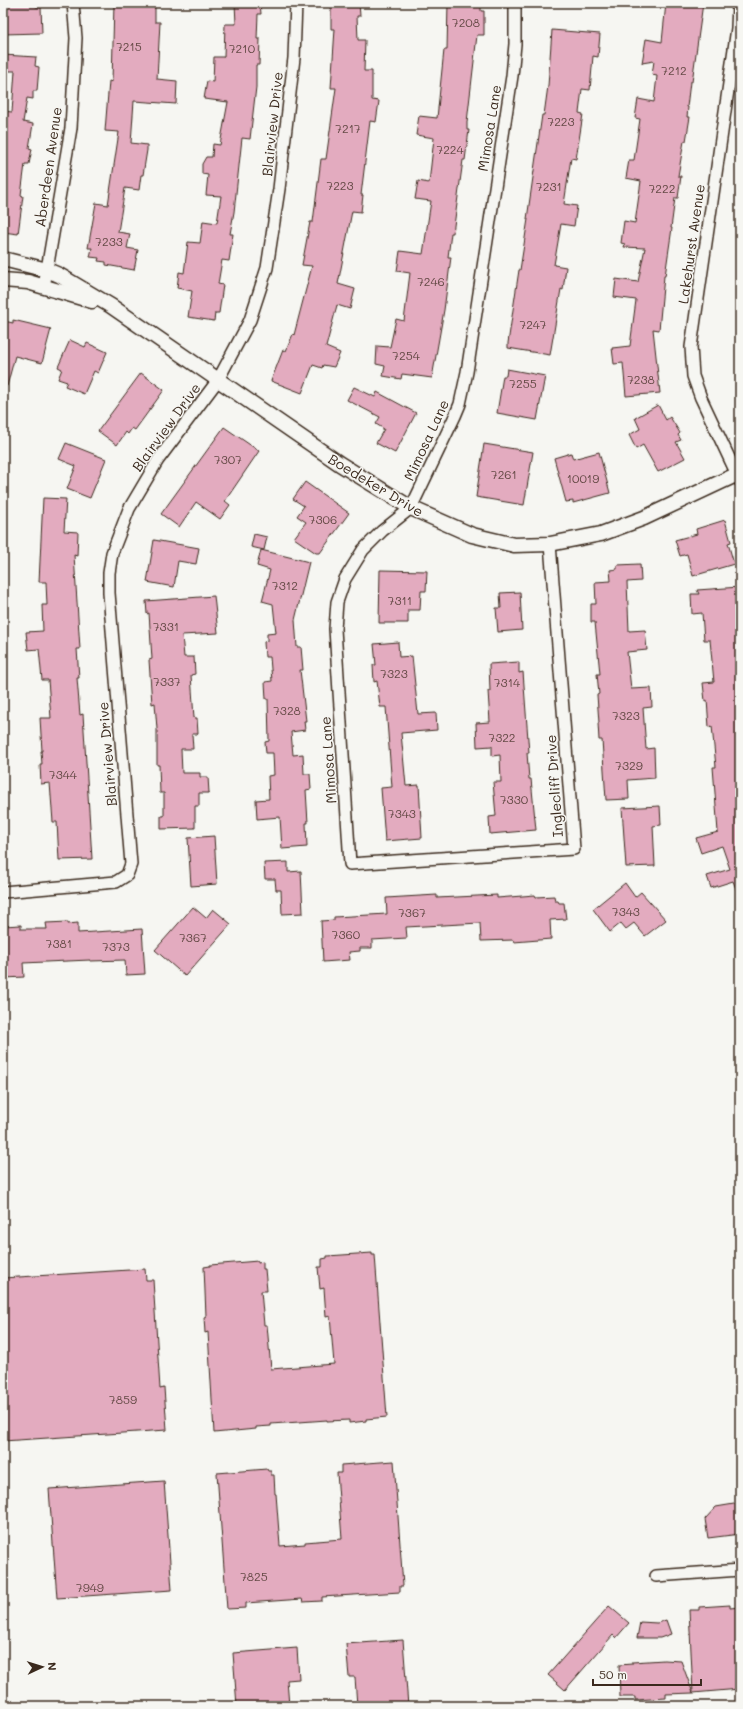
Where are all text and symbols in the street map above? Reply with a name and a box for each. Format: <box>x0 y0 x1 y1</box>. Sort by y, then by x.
house number: 7208 <box>452 14 480 30</box>
house number: 7215 <box>116 38 142 54</box>
house number: 7210 <box>229 40 256 56</box>
house number: 7212 <box>661 62 687 78</box>
street label: Blairview Drive <box>257 71 287 177</box>
street label: Mimosa Lane <box>473 83 505 173</box>
street label: Aberdeen Avenue <box>30 106 66 228</box>
house number: 7223 <box>547 113 575 129</box>
house number: 7217 <box>335 120 361 136</box>
house number: 7224 <box>436 141 464 157</box>
house number: 7223 <box>326 177 354 193</box>
house number: 7231 <box>536 178 562 194</box>
house number: 7222 <box>649 180 675 196</box>
street label: Lakehurst Avenue <box>673 183 709 305</box>
house number: 7233 <box>95 233 123 249</box>
house number: 7246 <box>417 273 445 289</box>
house number: 7247 <box>519 316 547 332</box>
house number: 7254 <box>392 347 420 363</box>
house number: 7238 <box>627 371 655 387</box>
house number: 7255 <box>509 375 537 391</box>
street label: Blairview Drive <box>127 379 205 475</box>
street label: Mimosa Lane <box>399 396 453 484</box>
street label: Boedeker Drive <box>325 449 427 521</box>
house number: 7307 <box>214 451 242 467</box>
house number: 7261 <box>491 466 517 482</box>
house number: 10019 <box>567 470 599 486</box>
house number: 7306 <box>309 511 337 527</box>
house number: 7312 <box>272 577 298 593</box>
house number: 7311 <box>388 592 412 608</box>
house number: 7331 <box>153 618 179 634</box>
house number: 7323 <box>380 665 408 681</box>
house number: 7337 <box>153 673 181 689</box>
house number: 7314 <box>494 674 520 690</box>
street label: Blairview Drive <box>93 701 121 807</box>
house number: 7328 <box>273 702 301 718</box>
house number: 7323 <box>612 707 640 723</box>
street label: Mimosa Lane <box>315 716 341 804</box>
house number: 7322 <box>488 729 516 745</box>
street label: Inglecliff Drive <box>541 734 567 838</box>
house number: 7329 <box>615 757 643 773</box>
house number: 7344 <box>49 766 77 782</box>
house number: 7330 <box>500 791 529 807</box>
house number: 7343 <box>388 805 416 821</box>
house number: 7343 <box>612 903 640 919</box>
house number: 7367 <box>398 904 426 920</box>
house number: 7360 <box>332 926 361 942</box>
house number: 7367 <box>179 929 207 945</box>
house number: 7381 <box>46 935 72 951</box>
house number: 7373 <box>102 938 130 954</box>
house number: 7859 <box>109 1391 137 1407</box>
house number: 7825 <box>240 1568 268 1584</box>
house number: 7949 <box>76 1579 104 1595</box>
north arrow <box>22 1647 62 1687</box>
scale bar <box>593 1661 701 1687</box>
text: N <box>45 1662 60 1671</box>
text: 50 m <box>599 1666 627 1682</box>

